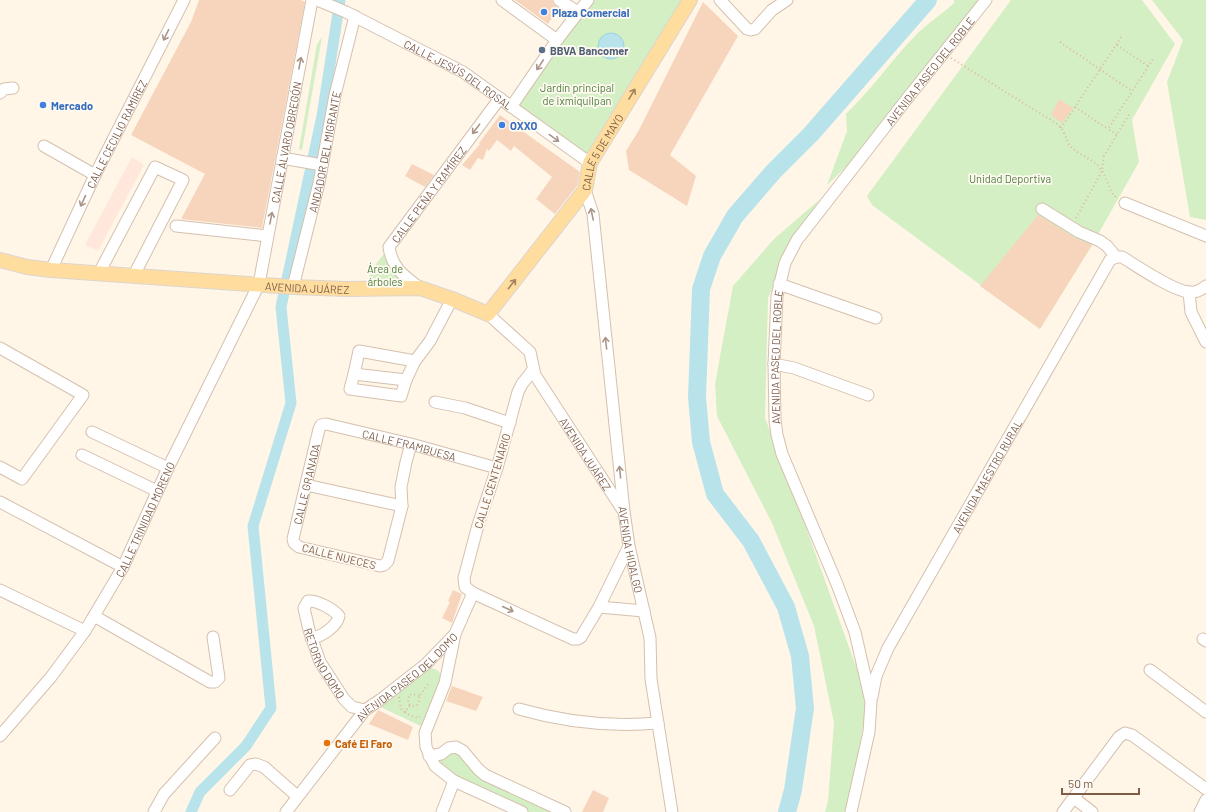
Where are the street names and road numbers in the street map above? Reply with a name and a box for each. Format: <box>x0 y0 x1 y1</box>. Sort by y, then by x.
street label: AVENIDA PASEO DEL ROBLE <box>882 14 977 128</box>
street label: CALLE JESÚS DEL ROSAL <box>402 36 515 112</box>
street label: CALLE CECILIO RAMÍREZ <box>83 77 149 190</box>
street label: CALLE ÁLVARO OBREGÓN <box>268 80 303 204</box>
street label: ANDADOR DEL MIGRANTE <box>305 89 342 214</box>
street label: CALLE 5 DE MAYO <box>579 111 625 192</box>
street label: CALLE PEÑA Y RAMÍREZ <box>388 144 468 245</box>
street label: AVENIDA JUÁREZ <box>265 279 350 296</box>
street label: AVENIDA PASEO DEL ROBLE <box>767 288 785 425</box>
street label: AVENIDA JUÁREZ <box>558 415 615 493</box>
street label: AVENIDA MAESTRO RURAL <box>949 417 1024 535</box>
street label: CALLE FRAMBUESA <box>361 426 458 463</box>
street label: CALLE CENTENARIO <box>471 432 513 530</box>
street label: CALLE GRANADA <box>290 442 322 526</box>
street label: CALLE TRINIDAD MORENO <box>112 459 177 579</box>
street label: AVENIDA HIDALGO <box>617 505 646 594</box>
street label: CALLE NUECES <box>301 541 377 571</box>
street label: RETORNO DOMO <box>302 626 348 701</box>
street label: AVENIDA PASEO DEL DOMO <box>353 630 460 723</box>

